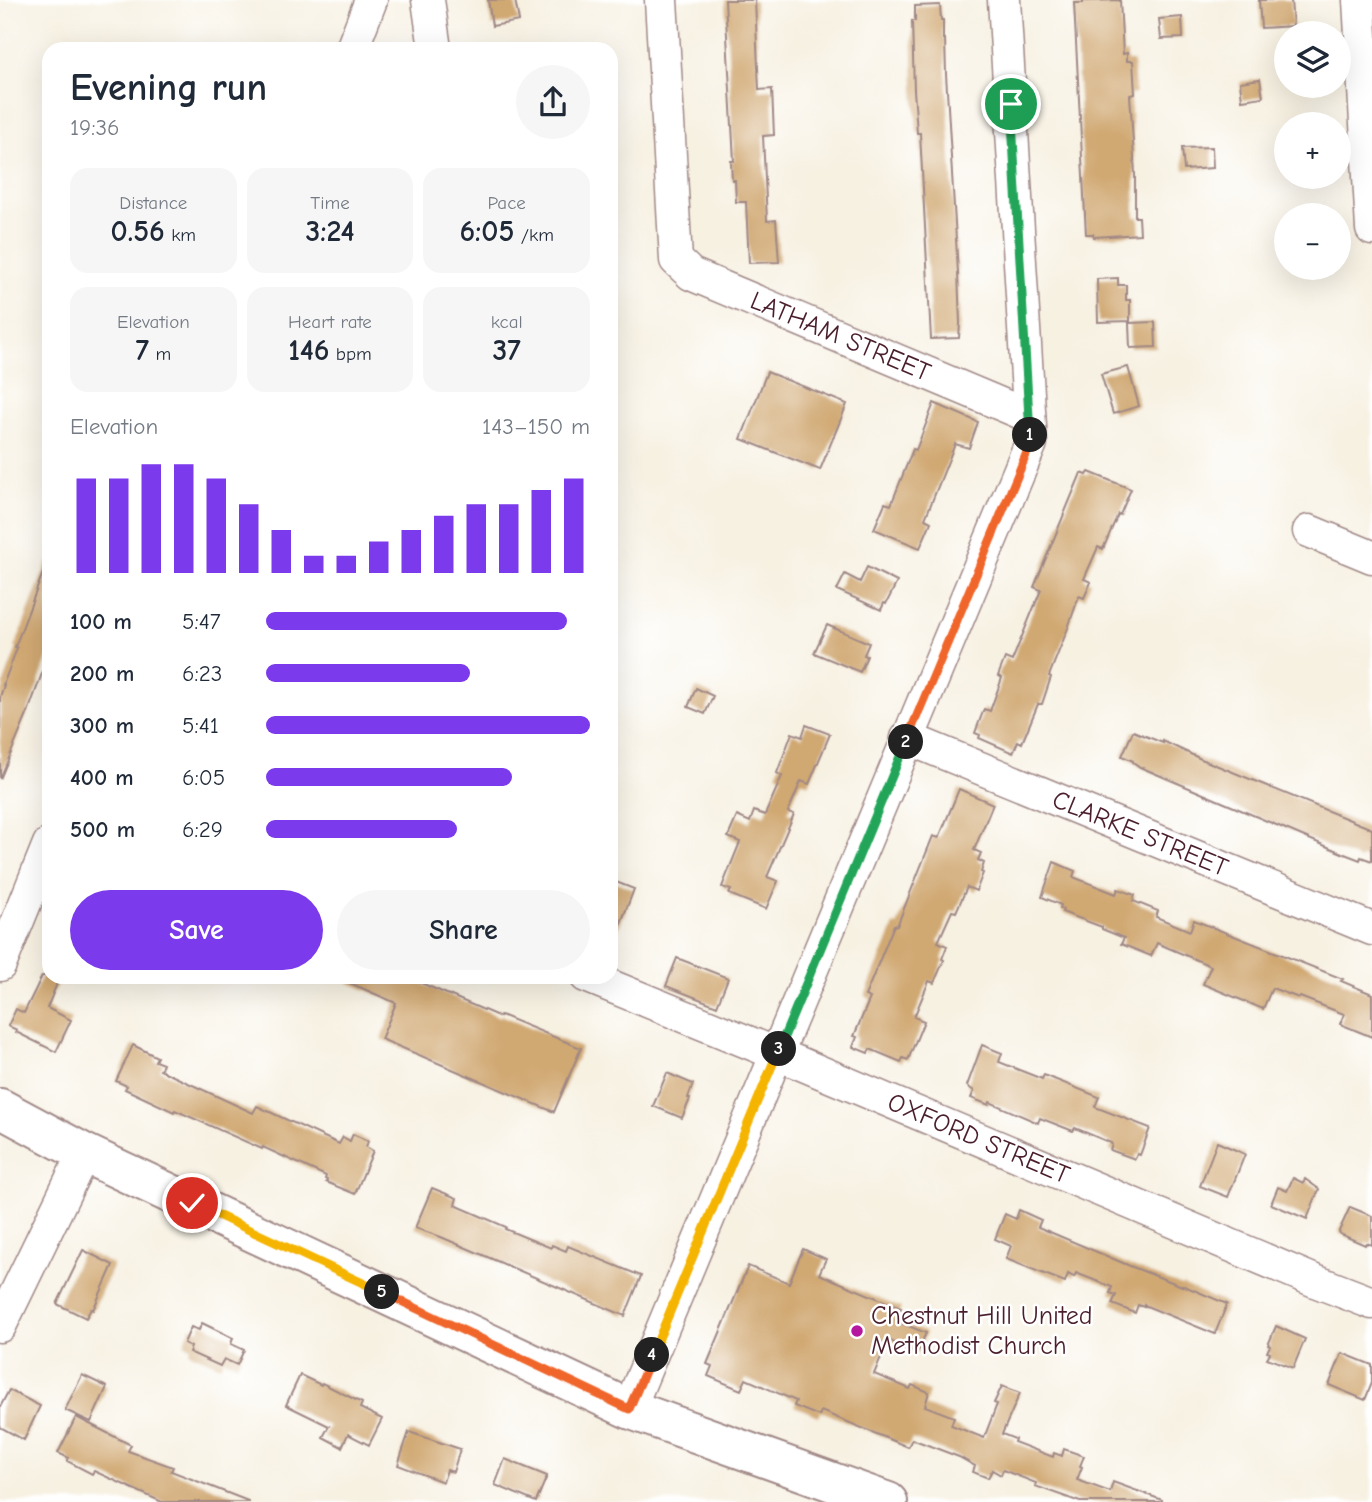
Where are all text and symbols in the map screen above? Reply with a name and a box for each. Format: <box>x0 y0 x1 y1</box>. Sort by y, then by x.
map controls <box>1274 21 1351 280</box>
button: layers <box>1274 21 1351 98</box>
button: share <box>516 65 590 139</box>
text: Evening run <box>70 66 267 110</box>
pin <box>981 74 1041 134</box>
icon: arrive <box>992 85 1030 123</box>
button: + <box>1274 112 1351 189</box>
text: 19:36 <box>70 114 120 141</box>
text: Distance <box>119 192 187 214</box>
text: Time <box>310 192 350 214</box>
text: Pace <box>488 192 526 214</box>
button: − <box>1274 203 1351 280</box>
text: 0.56 <box>111 214 165 249</box>
text: 3:24 <box>305 214 355 249</box>
text: 6:05 <box>459 214 514 249</box>
text: km <box>165 224 196 246</box>
text: /km <box>514 224 554 246</box>
street label: LATHAM STREET <box>746 286 935 388</box>
text: Elevation <box>117 311 190 333</box>
text: Heart rate <box>288 311 372 333</box>
text: kcal <box>491 311 523 333</box>
text: 7 <box>136 333 149 368</box>
text: 146 <box>288 333 329 368</box>
text: 37 <box>493 333 521 368</box>
text: m <box>149 343 171 365</box>
text: bpm <box>329 343 372 365</box>
text: Elevation <box>70 413 158 440</box>
text: 143–150 m <box>482 413 590 440</box>
pin: 1 <box>1012 418 1048 452</box>
text: 1 <box>1026 423 1033 445</box>
text: 100 m <box>70 608 132 635</box>
text: 5:47 <box>182 608 221 635</box>
text: 200 m <box>70 660 134 687</box>
text: 6:23 <box>182 660 222 687</box>
text: 300 m <box>70 712 134 739</box>
text: 5:41 <box>182 712 219 739</box>
pin: 2 <box>888 724 923 760</box>
text: 2 <box>901 730 910 752</box>
text: 400 m <box>70 764 134 791</box>
text: 6:05 <box>182 764 225 791</box>
street label: CLARKE STREET <box>1048 784 1233 883</box>
text: 500 m <box>70 816 135 843</box>
text: 6:29 <box>182 816 223 843</box>
button: Save <box>70 890 323 970</box>
button: Share <box>337 890 590 970</box>
pin: 3 <box>762 1032 796 1066</box>
text: 3 <box>774 1037 783 1059</box>
street label: OXFORD STREET <box>883 1087 1074 1191</box>
pin <box>162 1173 222 1233</box>
icon: check <box>173 1184 211 1222</box>
pin: 5 <box>364 1274 400 1310</box>
text: 5 <box>376 1280 387 1302</box>
place label: Chestnut Hill United Methodist Church <box>871 1301 1092 1361</box>
marker: Chestnut Hill United Methodist Church <box>849 1323 865 1339</box>
pin: 4 <box>634 1338 670 1372</box>
text: 4 <box>647 1343 656 1365</box>

